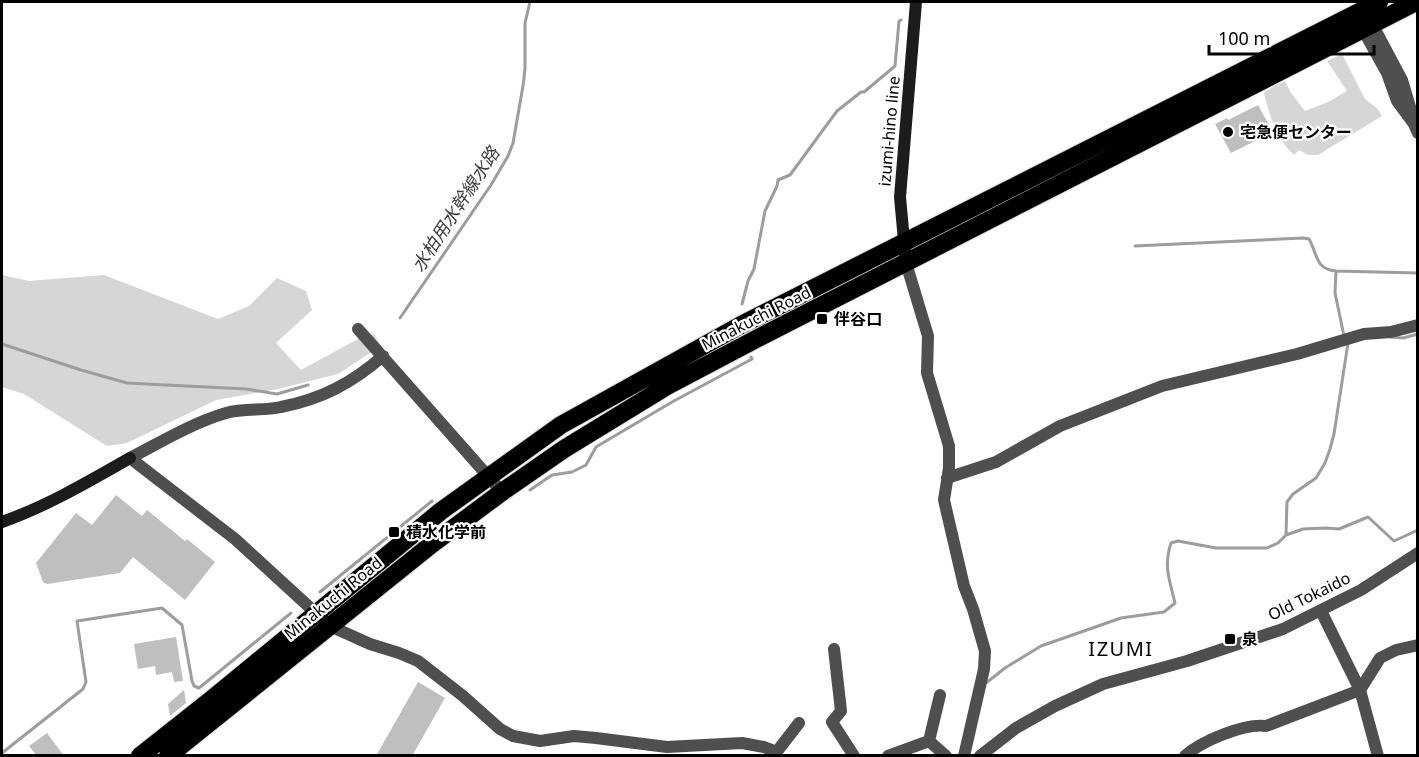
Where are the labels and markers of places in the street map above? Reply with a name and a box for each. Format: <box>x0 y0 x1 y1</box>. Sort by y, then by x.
place label: 宅急便センター <box>1240 121 1352 143</box>
marker: 宅急便センター <box>1221 125 1235 139</box>
place label: 伴谷口 <box>833 308 882 330</box>
marker: 伴谷口 <box>815 312 829 326</box>
place label: 積水化学前 <box>406 521 486 543</box>
marker: 積水化学前 <box>387 525 401 539</box>
place label: 泉 <box>1242 628 1258 650</box>
marker: 泉 <box>1223 632 1237 646</box>

